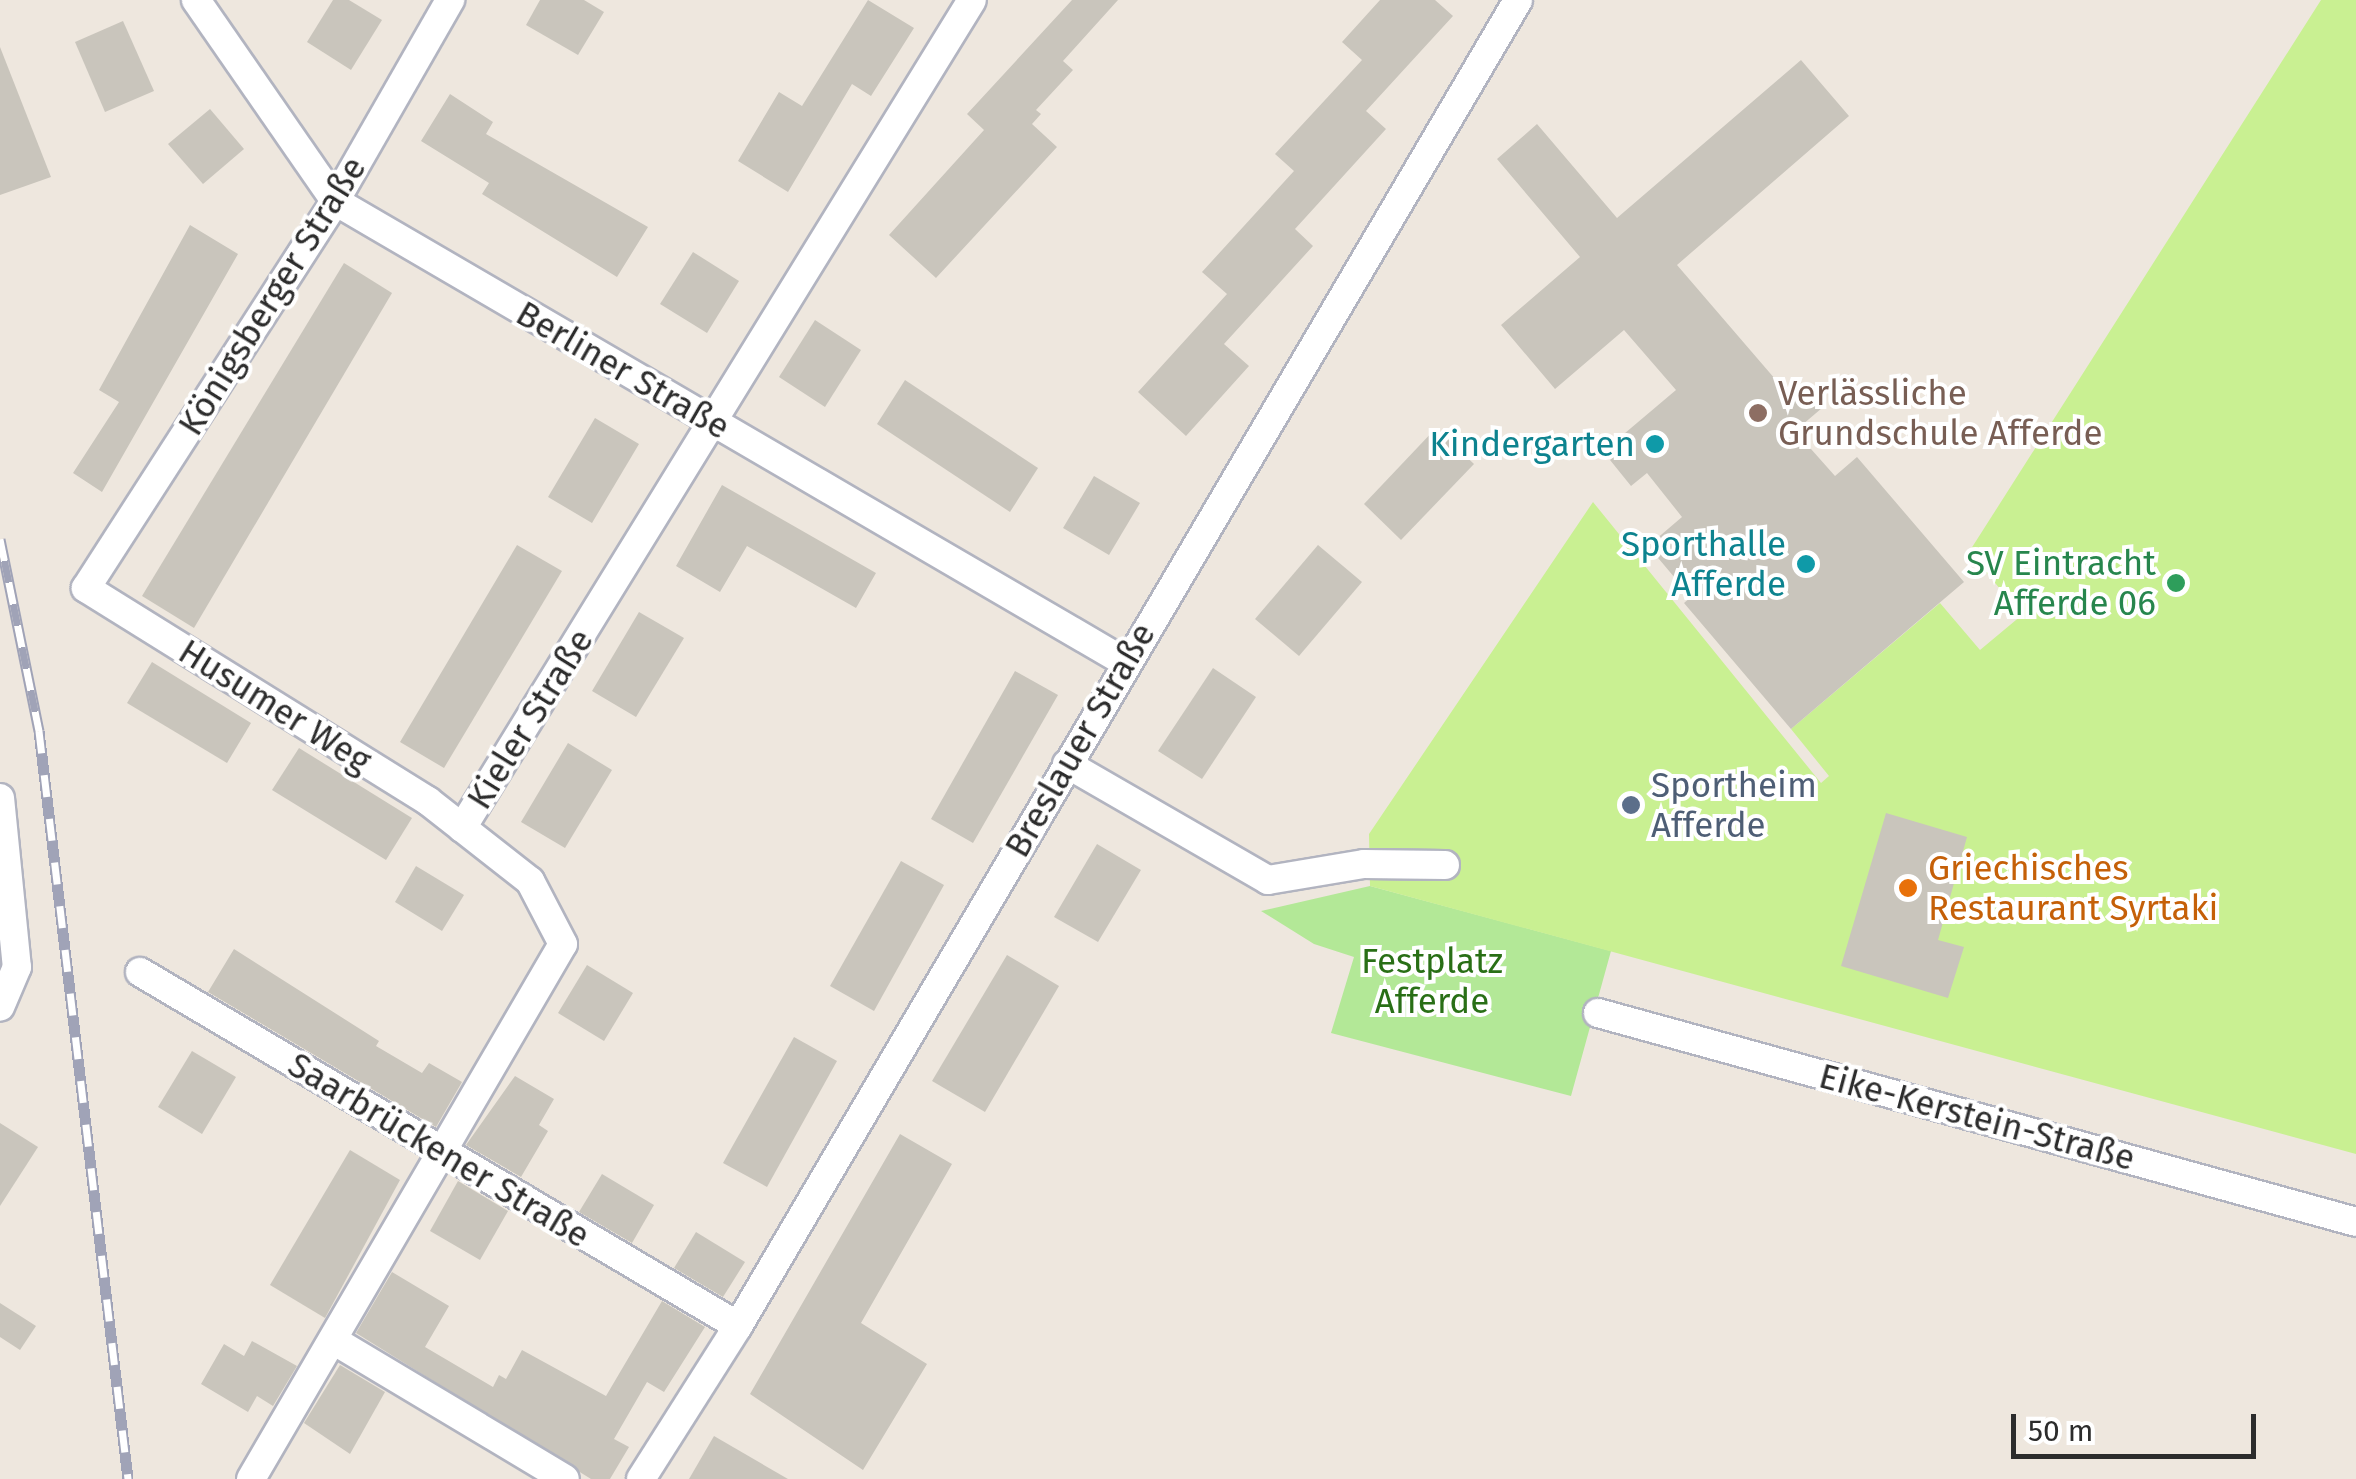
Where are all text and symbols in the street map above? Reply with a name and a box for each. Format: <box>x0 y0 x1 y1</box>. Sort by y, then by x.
street label: Königsberger Straße <box>169 149 375 443</box>
street label: Berliner Straße <box>509 292 737 448</box>
place label: Verlässliche Grundschule Afferde <box>1778 372 2102 454</box>
marker: Verlässliche Grundschule Afferde <box>1747 402 1769 424</box>
place label: Kindergarten <box>1429 423 1635 465</box>
marker: Kindergarten <box>1644 433 1666 455</box>
place label: Sporthalle Afferde <box>1621 523 1786 605</box>
place label: SV Eintracht Afferde 06 <box>1966 542 2156 624</box>
marker: Sporthalle Afferde <box>1795 553 1817 575</box>
marker: SV Eintracht Afferde 06 <box>2165 572 2187 594</box>
street label: Breslauer Straße <box>996 615 1164 865</box>
street label: Kieler Straße <box>458 621 602 817</box>
street label: Husumer Weg <box>171 630 379 782</box>
place label: Sportheim Afferde <box>1651 764 1817 846</box>
marker: Sportheim Afferde <box>1620 794 1642 816</box>
place label: Griechisches Restaurant Syrtaki <box>1928 847 2218 929</box>
marker: Griechisches Restaurant Syrtaki <box>1897 877 1919 899</box>
park label: Festplatz Afferde <box>1361 940 1503 1022</box>
street label: Saarbrückener Straße <box>281 1043 597 1257</box>
street label: Eike-Kerstein-Straße <box>1815 1055 2139 1179</box>
scale bar <box>2016 1394 2261 1456</box>
text: 50 m <box>2028 1413 2093 1449</box>

